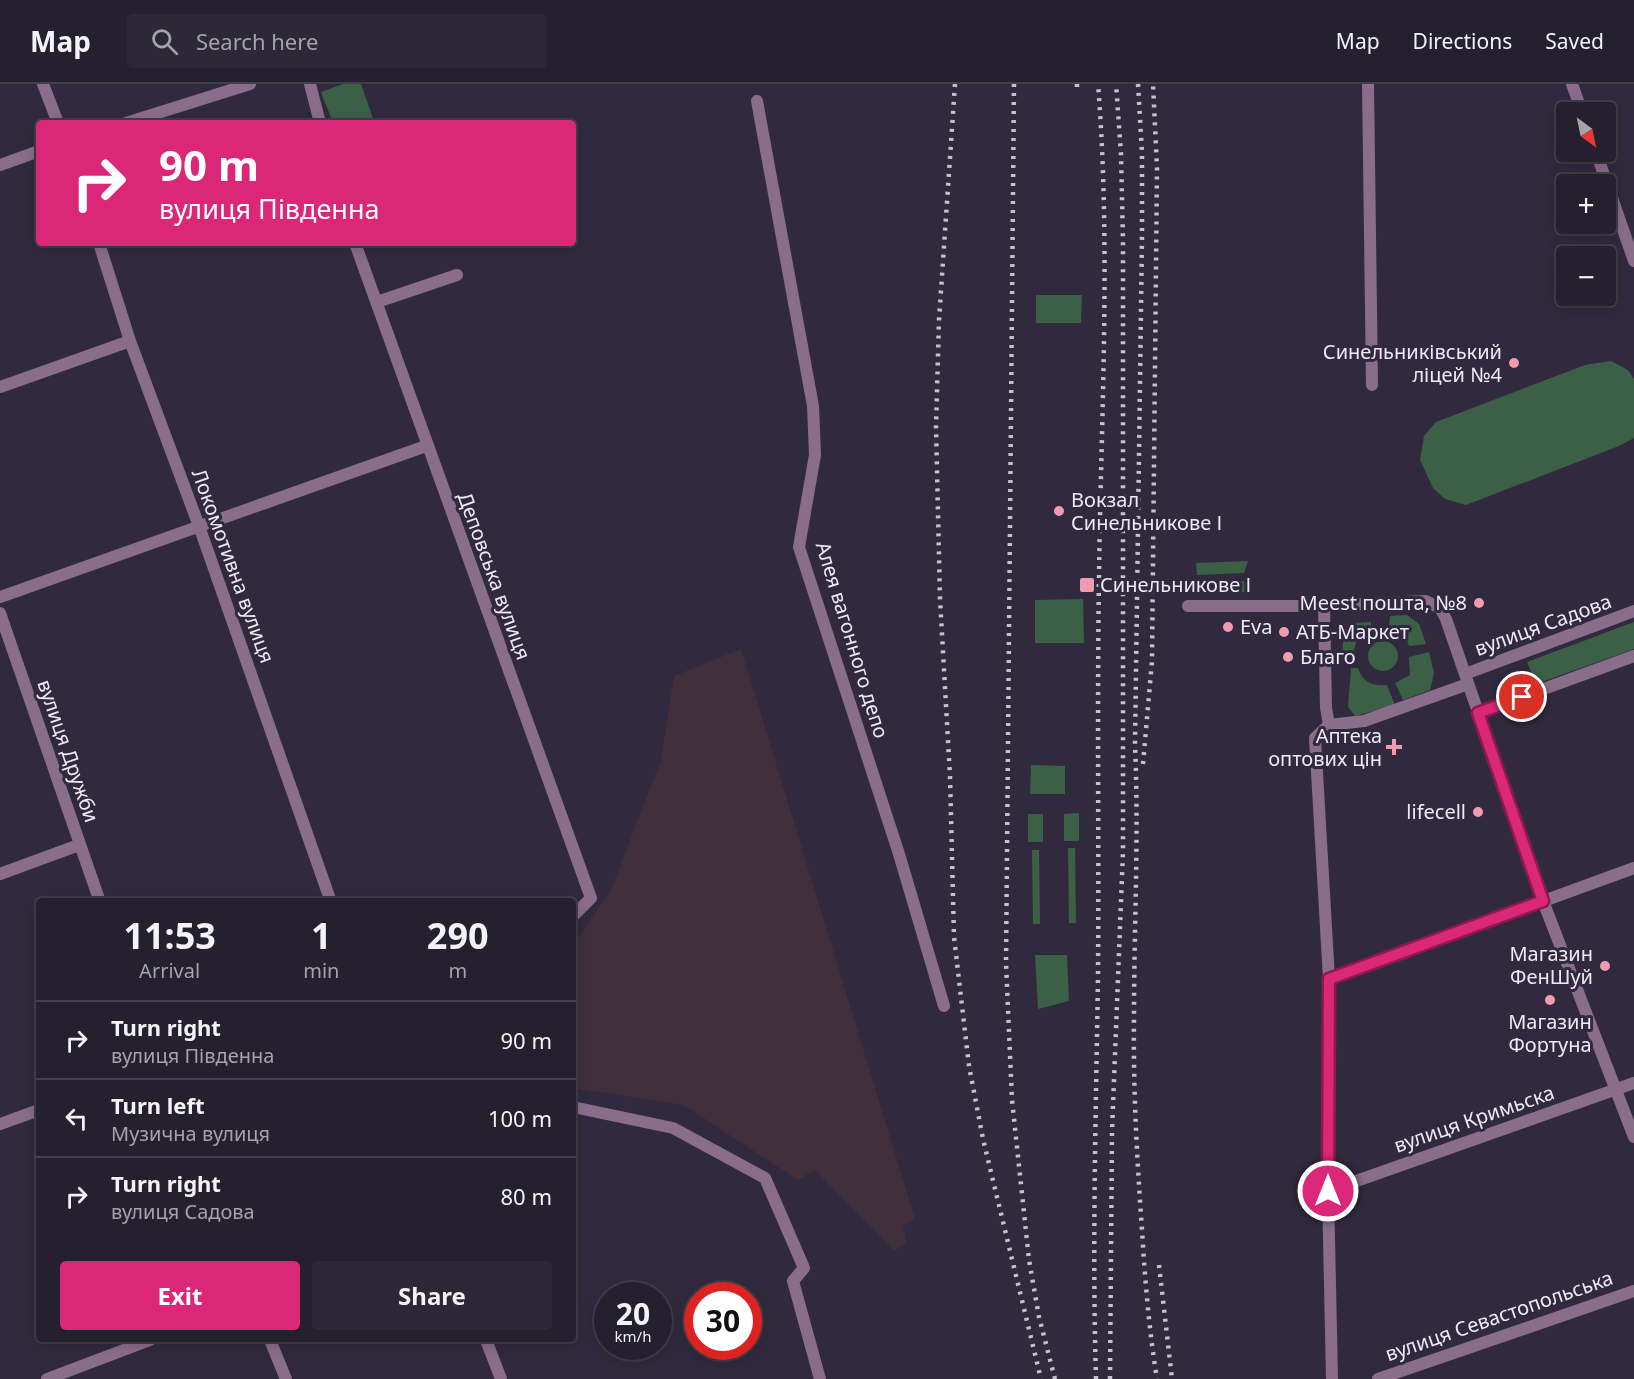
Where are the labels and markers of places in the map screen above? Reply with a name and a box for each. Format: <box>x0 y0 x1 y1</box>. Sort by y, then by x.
place label: Синельниківський ліцей №4 <box>1323 338 1503 388</box>
marker: Синельниківський ліцей №4 <box>1507 356 1521 370</box>
place label: Вокзал Синельникове І <box>1071 486 1222 536</box>
marker: Вокзал Синельникове І <box>1052 504 1066 518</box>
place label: Синельникове І <box>1100 571 1251 598</box>
marker: Синельникове І <box>1078 576 1096 594</box>
place label: Meest пошта, №8 <box>1300 589 1467 616</box>
marker: Meest пошта, №8 <box>1472 596 1486 610</box>
place label: Eva <box>1240 613 1273 640</box>
place label: АТБ-Маркет <box>1296 618 1409 645</box>
marker: Eva <box>1221 620 1235 634</box>
marker: АТБ-Маркет <box>1277 625 1291 639</box>
place label: Благо <box>1300 643 1356 670</box>
marker: Благо <box>1281 650 1295 664</box>
pin <box>1496 671 1547 722</box>
place label: Аптека оптових цін <box>1268 722 1382 772</box>
marker: Аптека оптових цін <box>1387 740 1401 754</box>
place label: lifecell <box>1406 798 1466 825</box>
marker: lifecell <box>1471 805 1485 819</box>
place label: Магазин ФенШуй <box>1509 940 1593 990</box>
marker: Магазин ФенШуй <box>1598 959 1612 973</box>
marker: Магазин Фортуна <box>1543 993 1557 1007</box>
place label: Магазин Фортуна <box>1508 1008 1592 1058</box>

